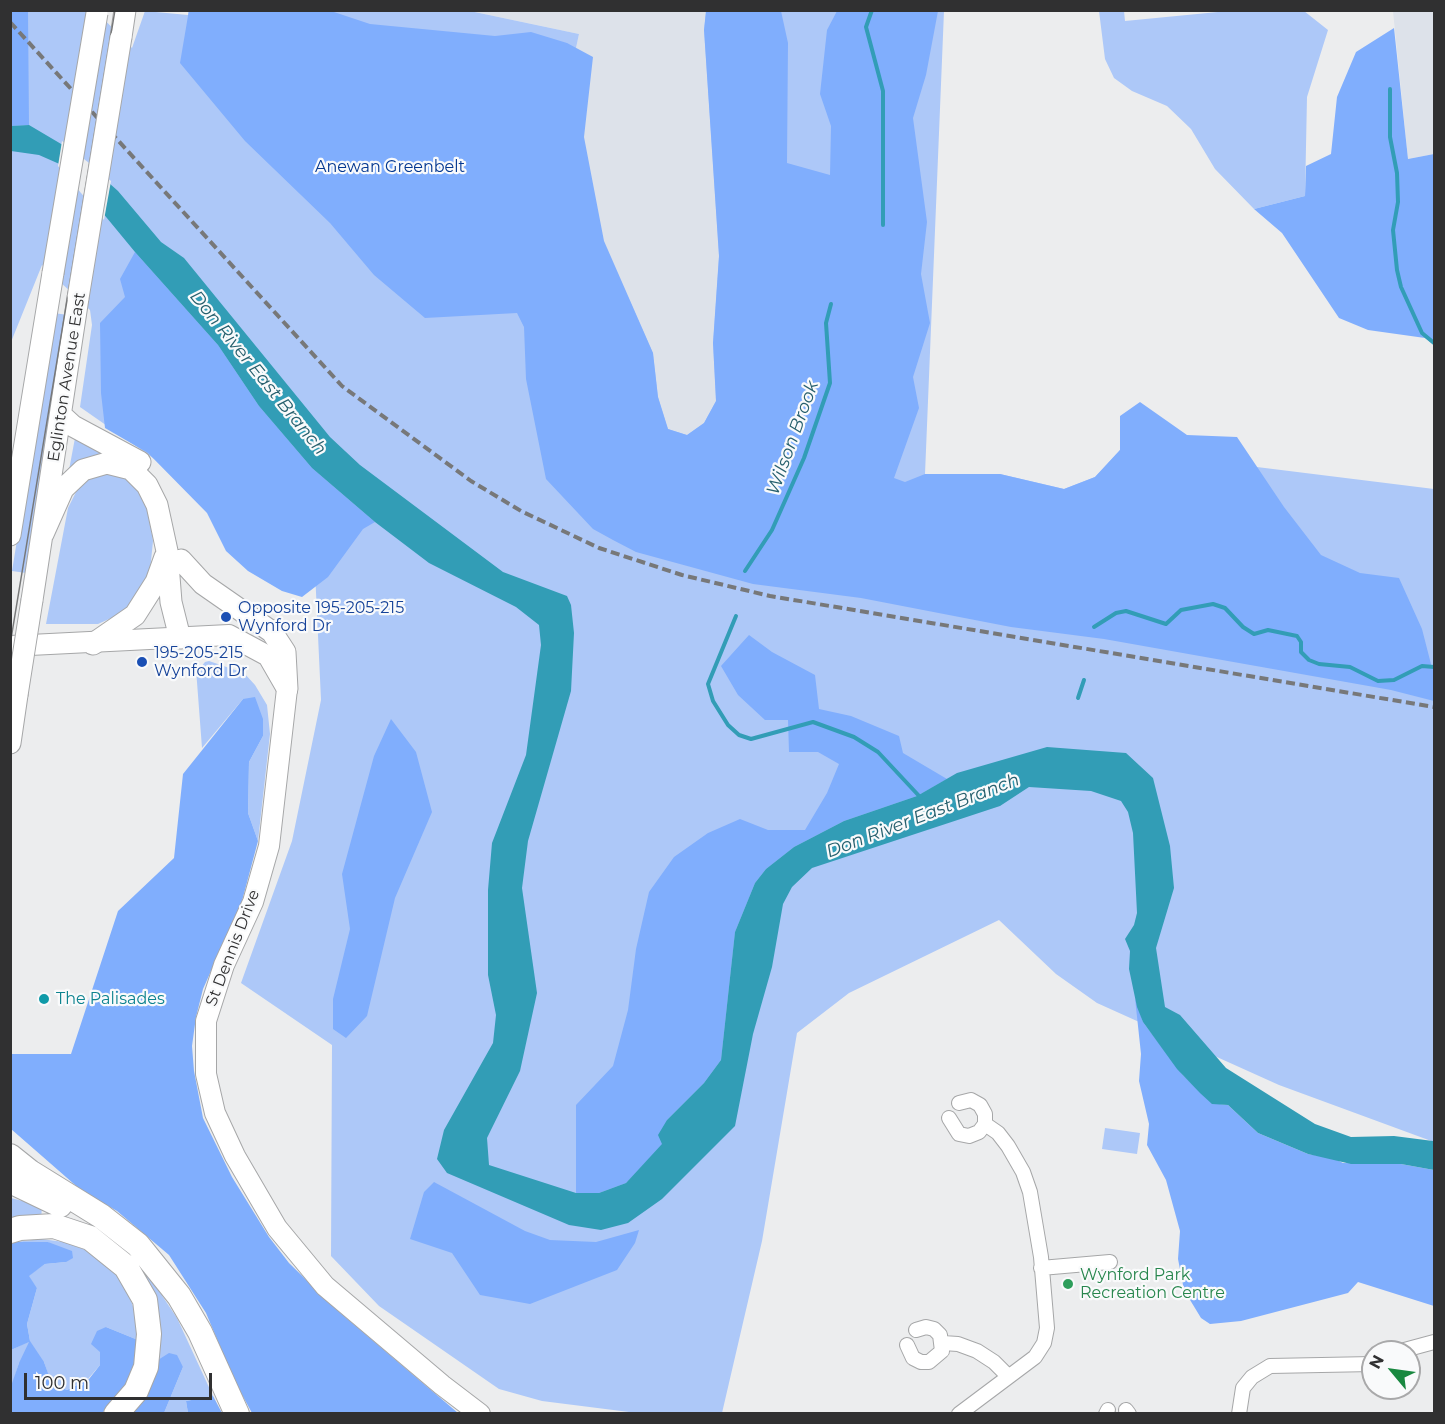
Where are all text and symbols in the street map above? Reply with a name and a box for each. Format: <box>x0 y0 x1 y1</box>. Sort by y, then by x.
park label: Anewan Greenbelt <box>315 157 465 177</box>
water label: Don River East Branch <box>185 286 331 460</box>
street label: Eglinton Avenue East <box>44 291 90 463</box>
water label: Wilson Brook <box>762 378 824 498</box>
place label: Opposite 195-205-215 Wynford Dr <box>238 598 404 636</box>
marker: Opposite 195-205-215 Wynford Dr <box>219 610 233 624</box>
place label: 195-205-215 Wynford Dr <box>154 643 247 681</box>
marker: 195-205-215 Wynford Dr <box>135 655 149 669</box>
water label: Don River East Branch <box>823 769 1023 863</box>
street label: St Dennis Drive <box>202 887 264 1009</box>
place label: The Palisades <box>56 989 165 1009</box>
marker: The Palisades <box>37 992 51 1006</box>
place label: Wynford Park Recreation Centre <box>1080 1265 1225 1303</box>
marker: Wynford Park Recreation Centre <box>1061 1277 1075 1291</box>
north arrow <box>1361 1340 1421 1400</box>
text: N <box>1365 1352 1388 1372</box>
scale bar <box>27 1361 214 1399</box>
text: 100 m <box>35 1372 89 1394</box>

